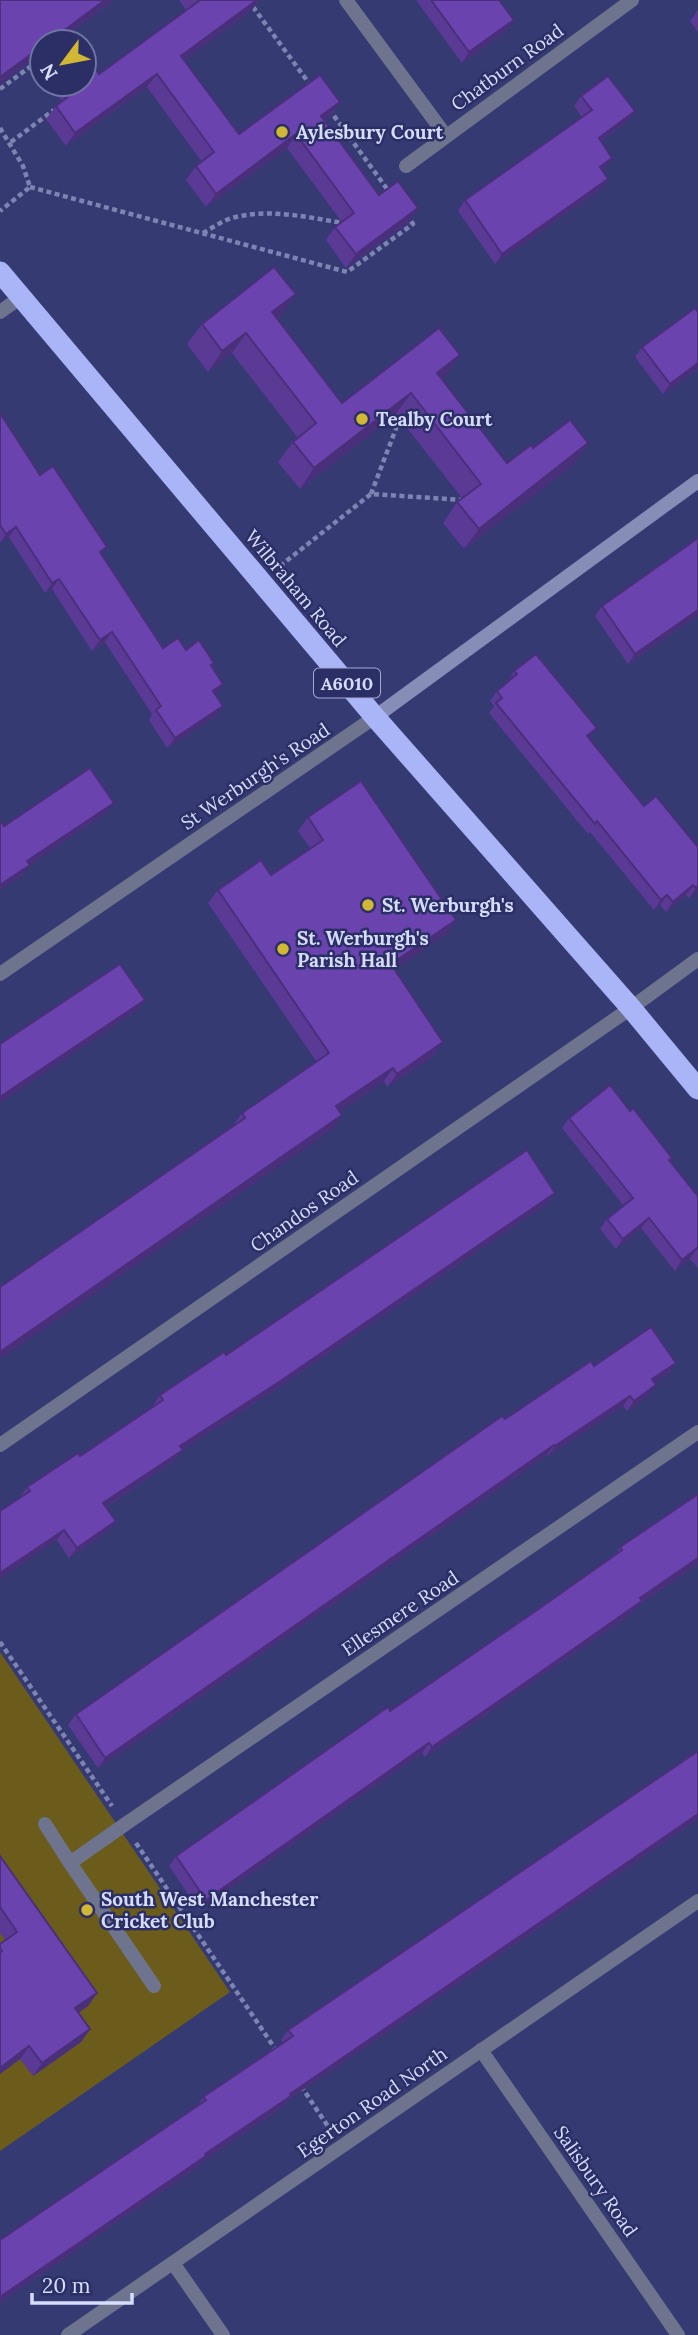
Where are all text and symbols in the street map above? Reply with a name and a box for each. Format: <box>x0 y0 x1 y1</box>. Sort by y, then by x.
street label: Chatburn Road <box>446 18 568 116</box>
north arrow <box>28 28 98 98</box>
text: N <box>34 59 63 85</box>
place label: Aylesbury Court <box>296 120 445 144</box>
marker: Aylesbury Court <box>274 124 290 140</box>
place label: Tealby Court <box>376 407 493 431</box>
marker: Tealby Court <box>354 411 370 427</box>
street label: Wilbraham Road <box>240 525 352 651</box>
road number: A6010 <box>314 668 380 698</box>
street label: St Werburgh's Road <box>176 717 334 835</box>
place label: St. Werburgh's <box>382 893 514 917</box>
marker: St. Werburgh's <box>360 897 376 913</box>
place label: St. Werburgh's Parish Hall <box>297 926 429 972</box>
marker: St. Werburgh's Parish Hall <box>275 941 291 957</box>
street label: Chandos Road <box>245 1165 363 1257</box>
street label: Ellesmere Road <box>337 1565 463 1661</box>
place label: South West Manchester Cricket Club <box>101 1887 318 1933</box>
marker: South West Manchester Cricket Club <box>79 1902 95 1918</box>
street label: Egerton Road North <box>292 2041 452 2163</box>
street label: Salisbury Road <box>549 2121 643 2241</box>
scale bar <box>32 2262 131 2306</box>
text: 20 m <box>42 2272 91 2299</box>

